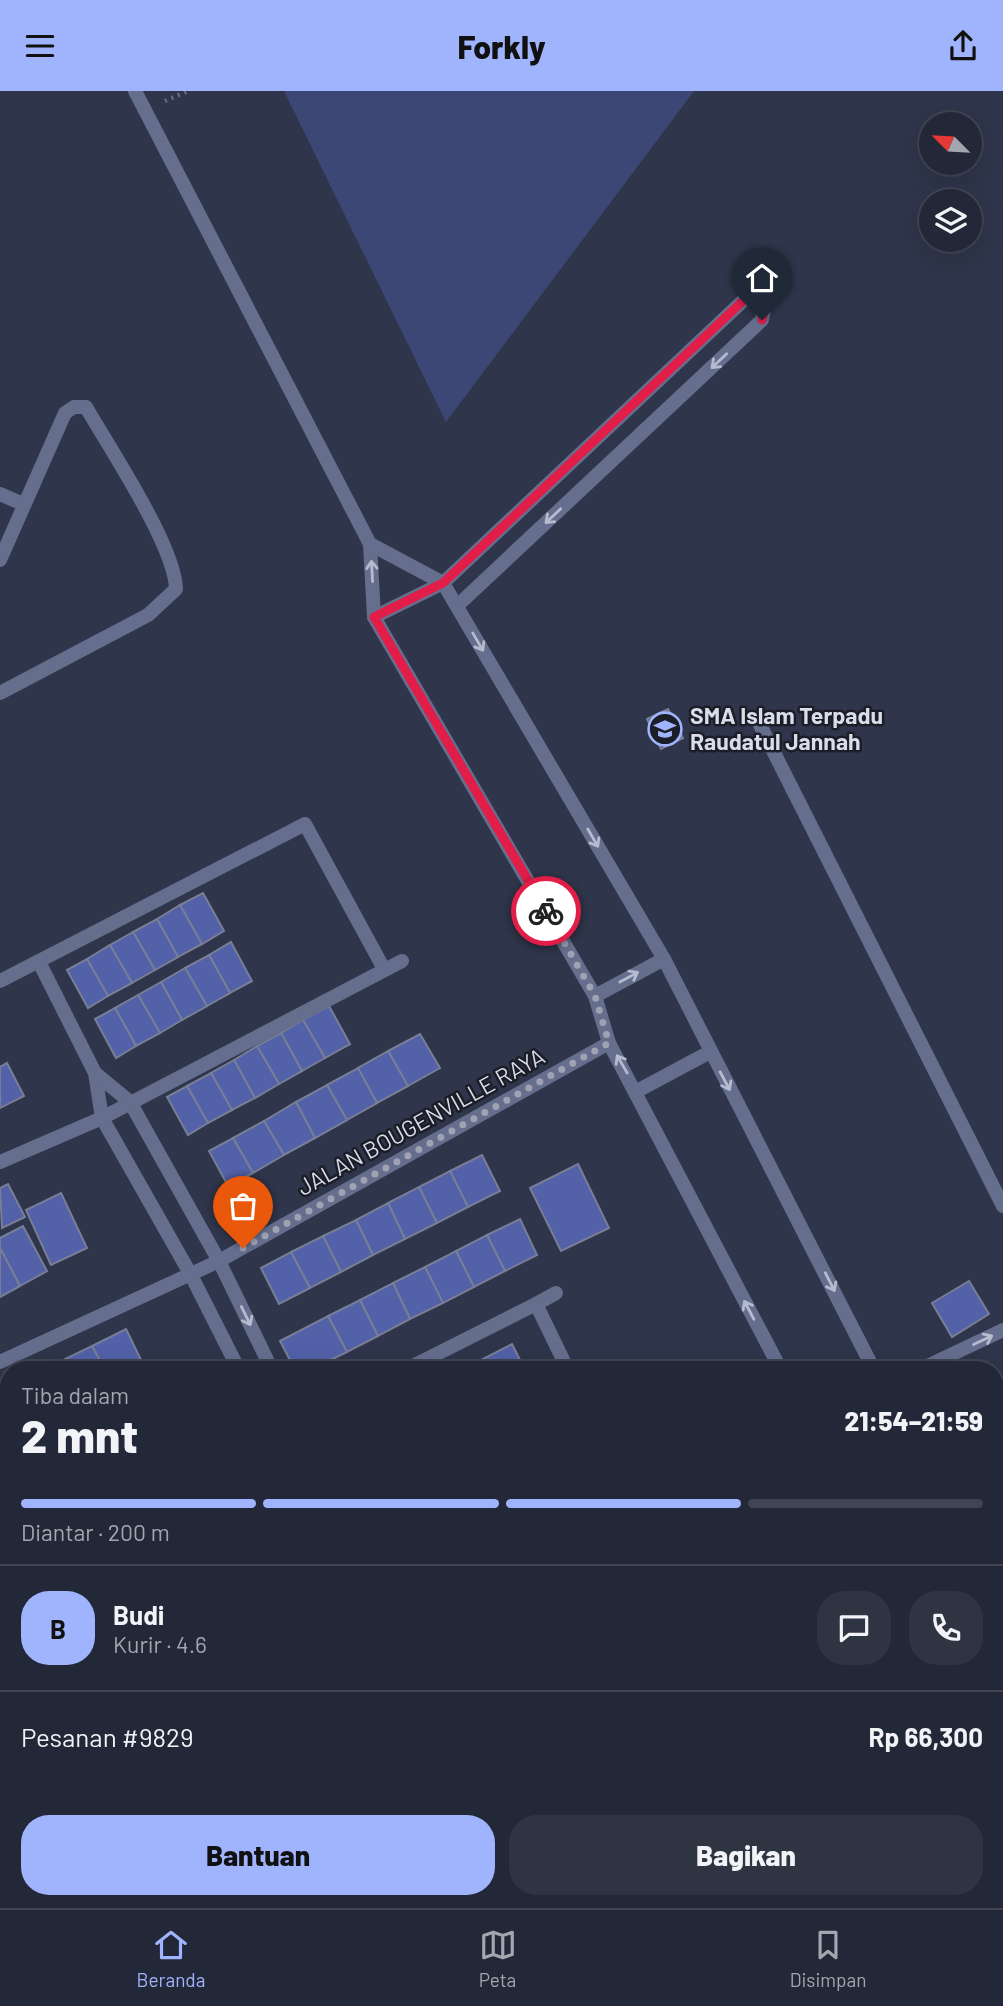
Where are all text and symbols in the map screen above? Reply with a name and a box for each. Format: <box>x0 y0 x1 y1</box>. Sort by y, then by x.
icon: menu <box>21 27 59 65</box>
text: Forkly <box>457 27 546 65</box>
icon: share <box>944 27 982 65</box>
north arrow <box>919 112 982 175</box>
map controls <box>919 112 982 252</box>
button: layers <box>919 189 982 252</box>
pin <box>732 248 792 320</box>
icon: home <box>743 259 781 297</box>
one-way arrow <box>711 352 728 369</box>
one-way arrow <box>545 508 562 525</box>
one-way arrow <box>365 559 378 582</box>
one-way arrow <box>471 631 485 651</box>
place label: SMA Islam Terpadu Raudatul Jannah <box>690 701 883 755</box>
school or university icon: SMA Islam Terpadu Raudatul Jannah <box>646 710 684 748</box>
one-way arrow <box>586 827 600 847</box>
courier <box>511 876 581 946</box>
icon: bike <box>527 892 565 930</box>
one-way arrow <box>619 970 639 984</box>
street label: JALAN BOUGENVILLE RAYA <box>292 1041 549 1201</box>
one-way arrow <box>615 1055 629 1075</box>
one-way arrow <box>718 1070 732 1090</box>
pin <box>213 1176 273 1248</box>
icon: bag <box>224 1187 262 1225</box>
one-way arrow <box>823 1271 837 1292</box>
one-way arrow <box>742 1300 755 1321</box>
one-way arrow <box>239 1305 253 1326</box>
one-way arrow <box>972 1333 993 1346</box>
text: Tiba dalam <box>21 1381 129 1409</box>
text: 21:54–21:59 <box>845 1405 983 1436</box>
text: 2 mnt <box>21 1407 138 1462</box>
text: Diantar · 200 m <box>21 1518 170 1546</box>
button: chat <box>817 1591 891 1665</box>
button: phone <box>909 1591 983 1665</box>
text: Budi <box>113 1599 164 1630</box>
text: B <box>50 1613 66 1644</box>
text: Kurir · 4.6 <box>113 1630 207 1658</box>
text: Pesanan #9829 <box>21 1721 194 1752</box>
text: Rp 66,300 <box>869 1721 983 1752</box>
button: Bantuan <box>21 1815 495 1895</box>
button: Bagikan <box>509 1815 983 1895</box>
tab: Beranda <box>137 1926 205 1991</box>
tab: Peta <box>479 1926 517 1991</box>
tab: Disimpan <box>790 1926 866 1991</box>

